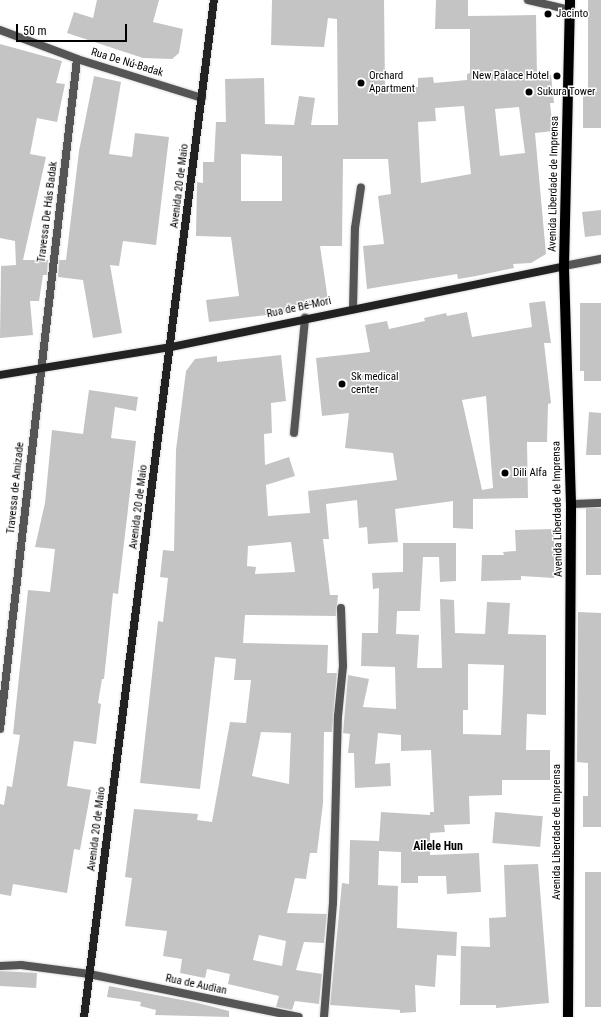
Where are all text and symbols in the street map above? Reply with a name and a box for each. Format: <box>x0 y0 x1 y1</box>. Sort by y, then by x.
place label: Jacinto <box>556 7 588 21</box>
marker: Jacinto <box>543 9 553 19</box>
scale bar <box>18 16 129 42</box>
text: 50 m <box>23 24 47 38</box>
street label: Rua De Nú-Badak <box>89 46 165 80</box>
place label: New Palace Hotel <box>472 69 549 83</box>
place label: Orchard Apartment <box>369 70 415 96</box>
marker: New Palace Hotel <box>552 71 562 81</box>
marker: Orchard Apartment <box>356 78 366 88</box>
place label: Sukura Tower <box>537 85 596 99</box>
marker: Sukura Tower <box>524 87 534 97</box>
street label: Avenida Liberdade de Imprensa <box>546 116 562 252</box>
street label: Avenida 20 de Maio <box>168 143 192 229</box>
street label: Travessa De Hás Badak <box>35 161 61 263</box>
street label: Rua de Bé-Mori <box>266 295 332 321</box>
place label: Sk medical center <box>351 371 398 397</box>
marker: Sk medical center <box>336 378 348 390</box>
street label: Travessa de Amizade <box>5 441 27 535</box>
street label: Avenida Liberdade de Imprensa <box>550 441 566 577</box>
street label: Avenida 20 de Maio <box>127 464 151 550</box>
place label: Dili Alfa <box>513 466 547 480</box>
marker: Dili Alfa <box>500 468 510 478</box>
street label: Avenida Liberdade de Imprensa <box>550 764 564 900</box>
street label: Avenida 20 de Maio <box>85 786 109 872</box>
district label: Ailele Hun <box>413 840 463 854</box>
street label: Rua de Audian <box>164 972 228 998</box>

